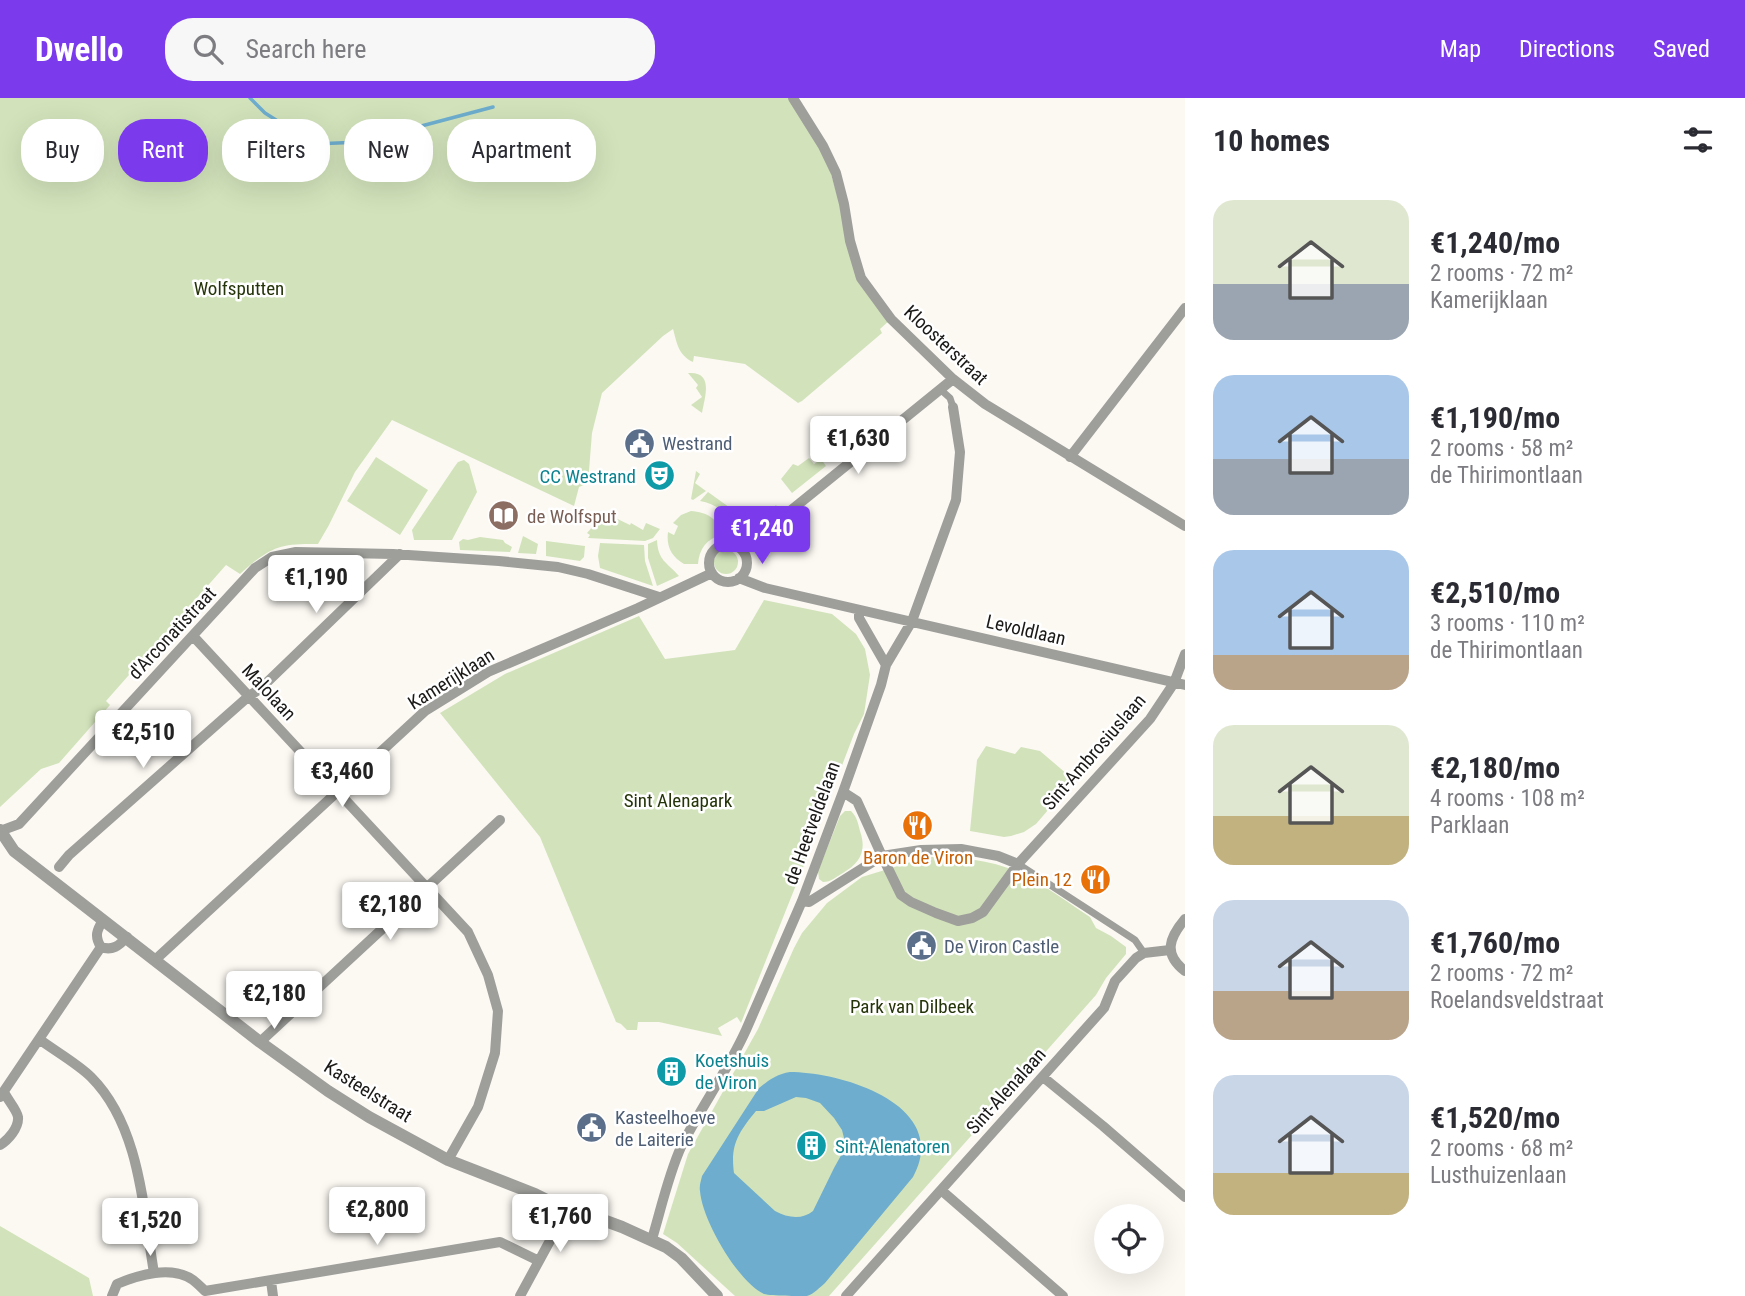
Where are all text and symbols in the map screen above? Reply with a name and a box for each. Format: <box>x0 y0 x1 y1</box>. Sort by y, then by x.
search box <box>165 18 655 81</box>
text: Dwello <box>35 30 123 69</box>
icon: search <box>189 30 227 68</box>
text: Search here <box>245 34 366 64</box>
text: Map <box>1440 35 1481 63</box>
text: Directions <box>1519 35 1615 63</box>
text: Saved <box>1653 35 1710 63</box>
chip: Buy <box>21 119 104 182</box>
chip: Rent <box>118 119 208 182</box>
chip: Filters <box>222 119 330 182</box>
chip: New <box>344 119 433 182</box>
chip: Apartment <box>447 119 596 182</box>
icon: filters <box>1679 121 1717 159</box>
text: 10 homes <box>1213 123 1330 158</box>
text: €1,240/mo <box>1430 225 1560 260</box>
icon: home <box>1269 228 1353 312</box>
text: 2 rooms · 72 m² <box>1430 260 1573 287</box>
park label: Wolfsputten <box>194 277 284 300</box>
text: Kamerijklaan <box>1430 287 1548 314</box>
street label: Kloosterstraat <box>899 300 993 390</box>
text: €1,190/mo <box>1430 400 1560 435</box>
icon: home <box>1269 403 1353 487</box>
pin: €1,630 <box>801 416 915 476</box>
text: €1,630 <box>826 425 890 452</box>
public building icon: Westrand <box>622 426 656 460</box>
place label: Westrand <box>662 432 733 455</box>
text: 2 rooms · 58 m² <box>1430 435 1573 462</box>
theatre icon: CC Westrand <box>642 459 676 493</box>
text: de Thirimontlaan <box>1430 462 1583 489</box>
place label: CC Westrand <box>540 465 636 488</box>
library icon: de Wolfsput <box>487 499 521 533</box>
place label: de Wolfsput <box>527 505 617 528</box>
pin: €1,240 <box>705 506 819 566</box>
text: €1,240 <box>730 515 794 542</box>
pin: €1,190 <box>259 556 373 615</box>
text: €1,190 <box>284 564 348 591</box>
text: €2,510/mo <box>1430 575 1560 610</box>
icon: home <box>1269 578 1353 662</box>
street label: d'Arconatistraat <box>123 582 221 684</box>
street label: Levoldlaan <box>984 610 1068 650</box>
text: 3 rooms · 110 m² <box>1430 610 1585 637</box>
text: de Thirimontlaan <box>1430 637 1583 664</box>
street label: Kamerijklaan <box>404 643 498 715</box>
street label: Malolaan <box>237 659 301 725</box>
street label: Sint-Ambrosiuslaan <box>1037 689 1151 815</box>
pin: €2,510 <box>86 710 200 770</box>
text: €2,510 <box>111 719 175 746</box>
pin: €3,460 <box>285 750 399 809</box>
text: €2,180/mo <box>1430 750 1560 785</box>
icon: home <box>1269 753 1353 837</box>
text: €3,460 <box>310 758 374 785</box>
street label: de Heetveldelaan <box>779 758 845 888</box>
text: 4 rooms · 108 m² <box>1430 785 1585 812</box>
park label: Sint Alenapark <box>624 789 733 812</box>
restaurant icon: Baron de Viron <box>901 809 935 843</box>
text: Parklaan <box>1430 812 1509 839</box>
place label: Baron de Viron <box>863 846 973 869</box>
restaurant icon: Plein 12 <box>1078 862 1112 896</box>
place label: Plein 12 <box>1012 868 1072 891</box>
pin: €2,180 <box>333 882 447 942</box>
text: €2,180 <box>358 891 422 918</box>
text: €1,760/mo <box>1430 925 1560 960</box>
icon: home <box>1269 928 1353 1012</box>
public building icon: De Viron Castle <box>904 929 938 963</box>
place label: De Viron Castle <box>944 935 1059 958</box>
text: 2 rooms · 72 m² <box>1430 960 1573 987</box>
pin: €2,180 <box>217 972 331 1031</box>
text: €2,180 <box>242 980 306 1007</box>
text: Roelandsveldstraat <box>1430 987 1604 1014</box>
park label: Park van Dilbeek <box>850 995 975 1018</box>
street label: Sint-Alenalaan <box>961 1043 1051 1139</box>
place label: Koetshuis de Viron <box>695 1049 769 1094</box>
building icon: Koetshuis de Viron <box>655 1054 689 1088</box>
street label: Kasteelstraat <box>320 1055 416 1127</box>
text: €1,520/mo <box>1430 1100 1560 1135</box>
icon: home <box>1269 1103 1353 1187</box>
place label: Kasteelhoeve de Laiterie <box>615 1106 715 1151</box>
public building icon: Kasteelhoeve de Laiterie <box>575 1111 609 1145</box>
building icon: Sint-Alenatoren <box>795 1129 829 1163</box>
place label: Sint-Alenatoren <box>835 1135 950 1158</box>
text: 2 rooms · 68 m² <box>1430 1135 1573 1162</box>
text: Lusthuizenlaan <box>1430 1162 1567 1189</box>
pin: €2,800 <box>320 1188 434 1247</box>
pin: €1,760 <box>503 1194 617 1254</box>
text: €2,800 <box>345 1196 409 1223</box>
pin: €1,520 <box>93 1198 207 1258</box>
text: €1,760 <box>528 1203 592 1230</box>
map controls <box>1094 1204 1164 1274</box>
button: locate <box>1094 1204 1164 1274</box>
text: €1,520 <box>118 1207 182 1234</box>

